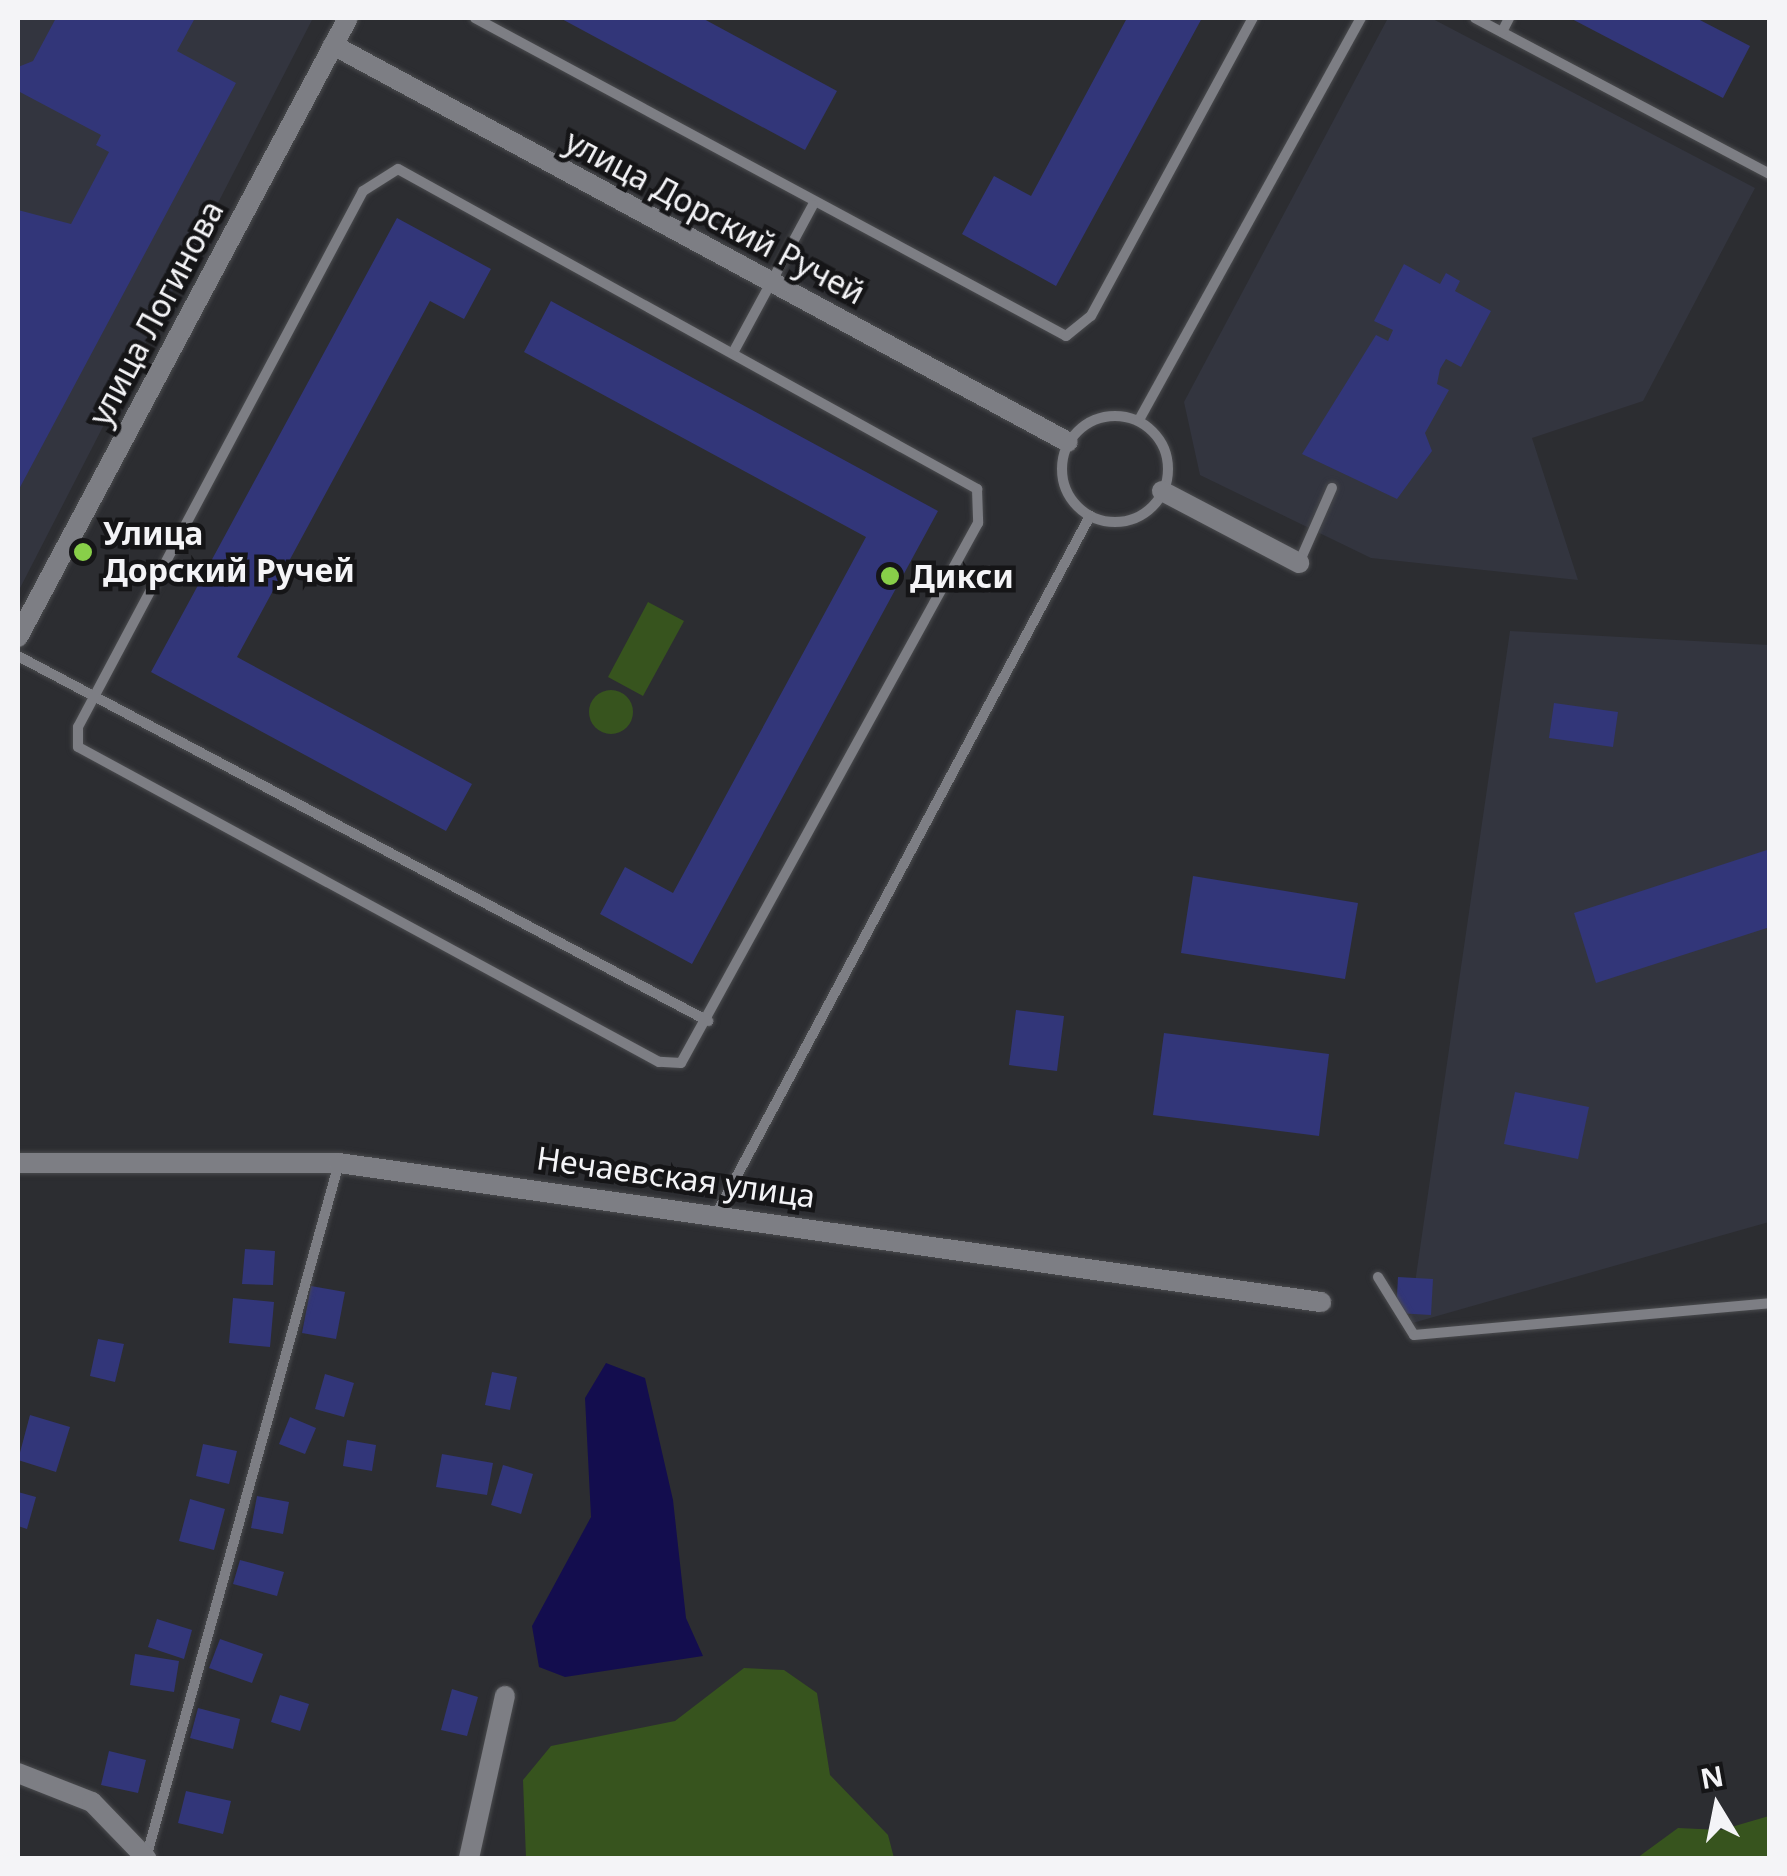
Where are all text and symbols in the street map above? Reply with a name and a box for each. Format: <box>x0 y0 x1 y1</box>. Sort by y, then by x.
street label: улица Дорский Ручей <box>559 122 871 312</box>
street label: улица Логинова <box>81 194 231 432</box>
place label: Улица Дорский Ручей <box>103 515 355 590</box>
marker: Улица Дорский Ручей <box>72 541 94 563</box>
place label: Дикси <box>910 557 1014 595</box>
marker: Дикси <box>879 565 901 587</box>
street label: Нечаевская улица <box>534 1138 818 1216</box>
north arrow <box>1667 1756 1767 1856</box>
text: N <box>1697 1756 1726 1797</box>

